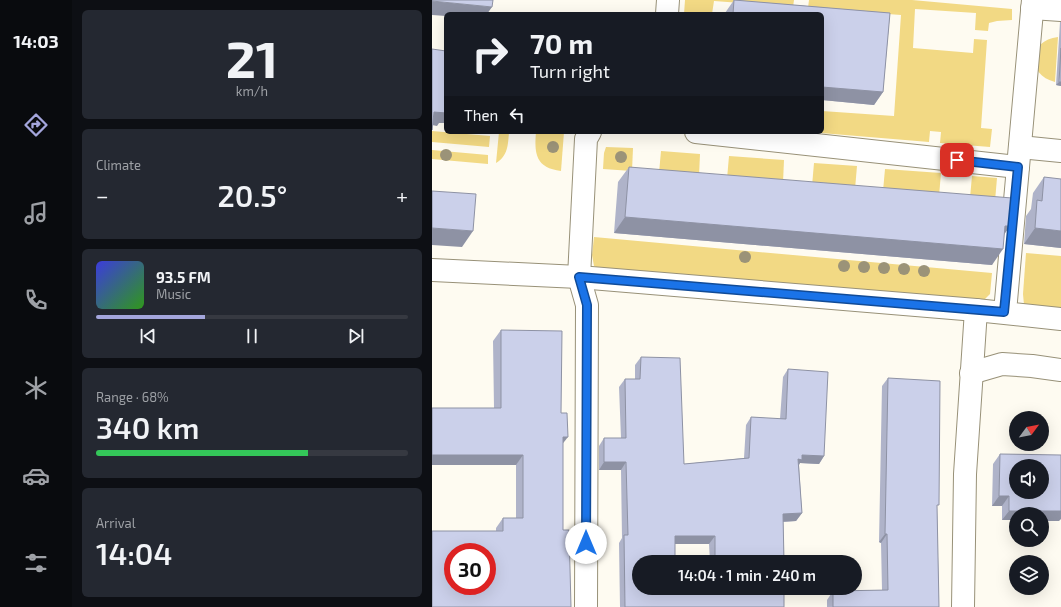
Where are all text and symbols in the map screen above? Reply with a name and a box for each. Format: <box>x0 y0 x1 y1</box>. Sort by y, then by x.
text: 21 <box>226 26 278 88</box>
text: 70 m <box>530 26 593 60</box>
icon: right <box>464 28 516 80</box>
text: 14:03 <box>13 30 59 52</box>
text: Turn right <box>530 60 610 82</box>
text: km/h <box>236 83 268 99</box>
icon: left <box>506 104 528 126</box>
text: Then <box>464 106 498 124</box>
icon: directions <box>22 111 50 139</box>
pin <box>940 143 974 177</box>
icon: arrive <box>946 149 968 171</box>
text: Climate <box>96 157 141 173</box>
text: 20.5° <box>217 177 287 213</box>
text: − <box>96 182 109 208</box>
text: + <box>396 182 408 208</box>
icon: music <box>22 199 50 227</box>
text: 93.5 FM <box>156 268 211 286</box>
icon: phone <box>22 286 50 314</box>
text: Music <box>156 286 191 302</box>
icon: previous <box>137 325 159 347</box>
icon: pause <box>241 325 263 347</box>
icon: next <box>345 325 367 347</box>
icon: climate <box>22 374 50 402</box>
text: Range · 68% <box>96 389 169 405</box>
text: 340 km <box>96 409 199 445</box>
north arrow <box>1009 411 1049 451</box>
map controls <box>1009 411 1049 595</box>
button: sound <box>1009 459 1049 499</box>
icon: car <box>22 462 50 490</box>
button: search <box>1009 507 1049 547</box>
text: Arrival <box>96 515 136 531</box>
position arrow <box>565 522 607 564</box>
text: 14:04 <box>96 535 172 571</box>
speed limit sign: 30 <box>444 543 496 595</box>
icon: filters <box>22 549 50 577</box>
button: layers <box>1009 555 1049 595</box>
text: 14:04 · 1 min · 240 m <box>678 566 816 584</box>

